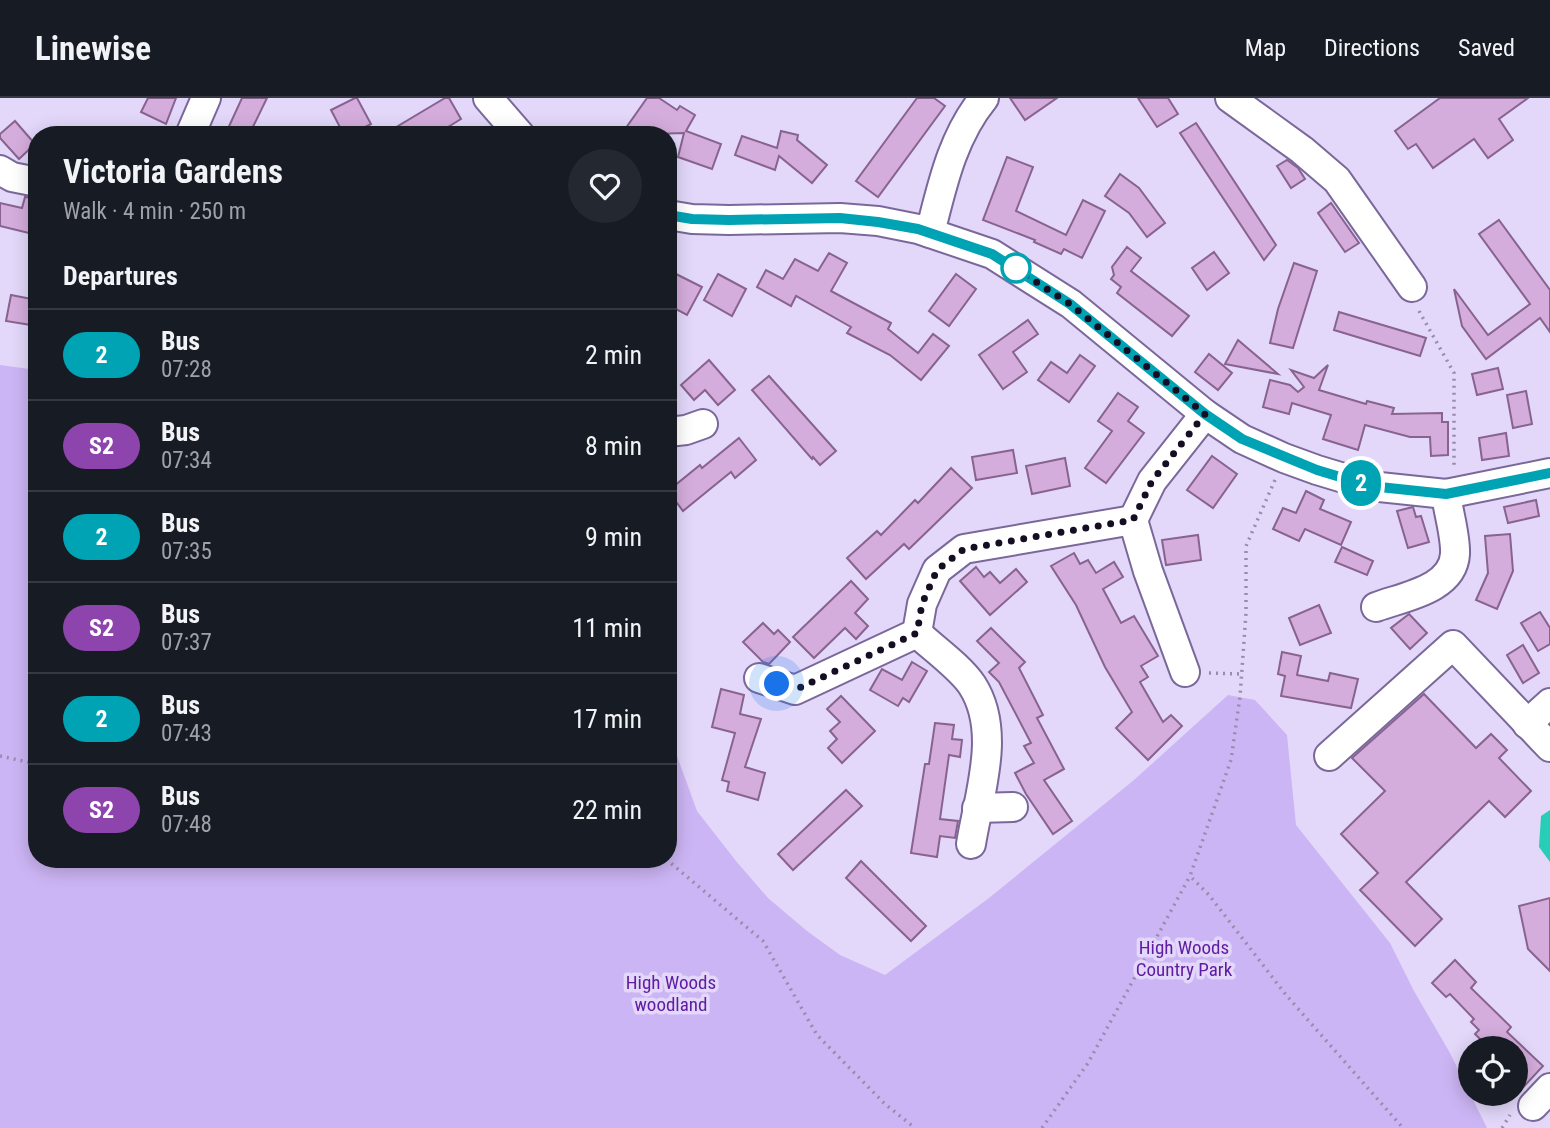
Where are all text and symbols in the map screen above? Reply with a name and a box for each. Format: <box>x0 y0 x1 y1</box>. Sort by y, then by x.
text: Linewise <box>35 29 151 68</box>
text: Map <box>1245 34 1286 62</box>
text: Directions <box>1324 34 1420 62</box>
text: Saved <box>1458 34 1515 62</box>
button: heart <box>568 149 642 223</box>
text: Victoria Gardens <box>63 152 283 191</box>
text: Walk · 4 min · 250 m <box>63 198 246 225</box>
unlabelled marker <box>1001 253 1031 283</box>
text: Departures <box>63 261 178 291</box>
text: Bus <box>161 326 200 356</box>
text: 2 min <box>585 340 642 370</box>
text: 2 <box>95 341 108 369</box>
text: 07:28 <box>161 356 212 383</box>
text: Bus <box>161 417 200 447</box>
text: 8 min <box>585 431 642 461</box>
text: S2 <box>89 432 114 460</box>
text: 07:34 <box>161 447 212 474</box>
line badge: 2 <box>1338 460 1384 506</box>
text: 2 <box>1355 469 1367 497</box>
text: Bus <box>161 508 200 538</box>
text: 9 min <box>585 522 642 552</box>
text: 2 <box>95 523 108 551</box>
text: 07:35 <box>161 538 212 565</box>
text: Bus <box>161 599 200 629</box>
text: 11 min <box>572 613 642 643</box>
text: S2 <box>89 614 114 642</box>
text: 07:37 <box>161 629 212 656</box>
your location <box>759 666 794 701</box>
text: Bus <box>161 690 200 720</box>
text: 17 min <box>572 704 642 734</box>
text: 2 <box>95 705 108 733</box>
text: 07:43 <box>161 720 212 747</box>
text: Bus <box>161 781 200 811</box>
text: 22 min <box>572 795 642 825</box>
text: S2 <box>89 796 114 824</box>
text: 07:48 <box>161 811 212 838</box>
park label: High Woods Country Park <box>1136 936 1233 981</box>
park label: High Woods woodland <box>626 971 716 1016</box>
map controls <box>1458 1036 1528 1106</box>
button: locate <box>1458 1036 1528 1106</box>

